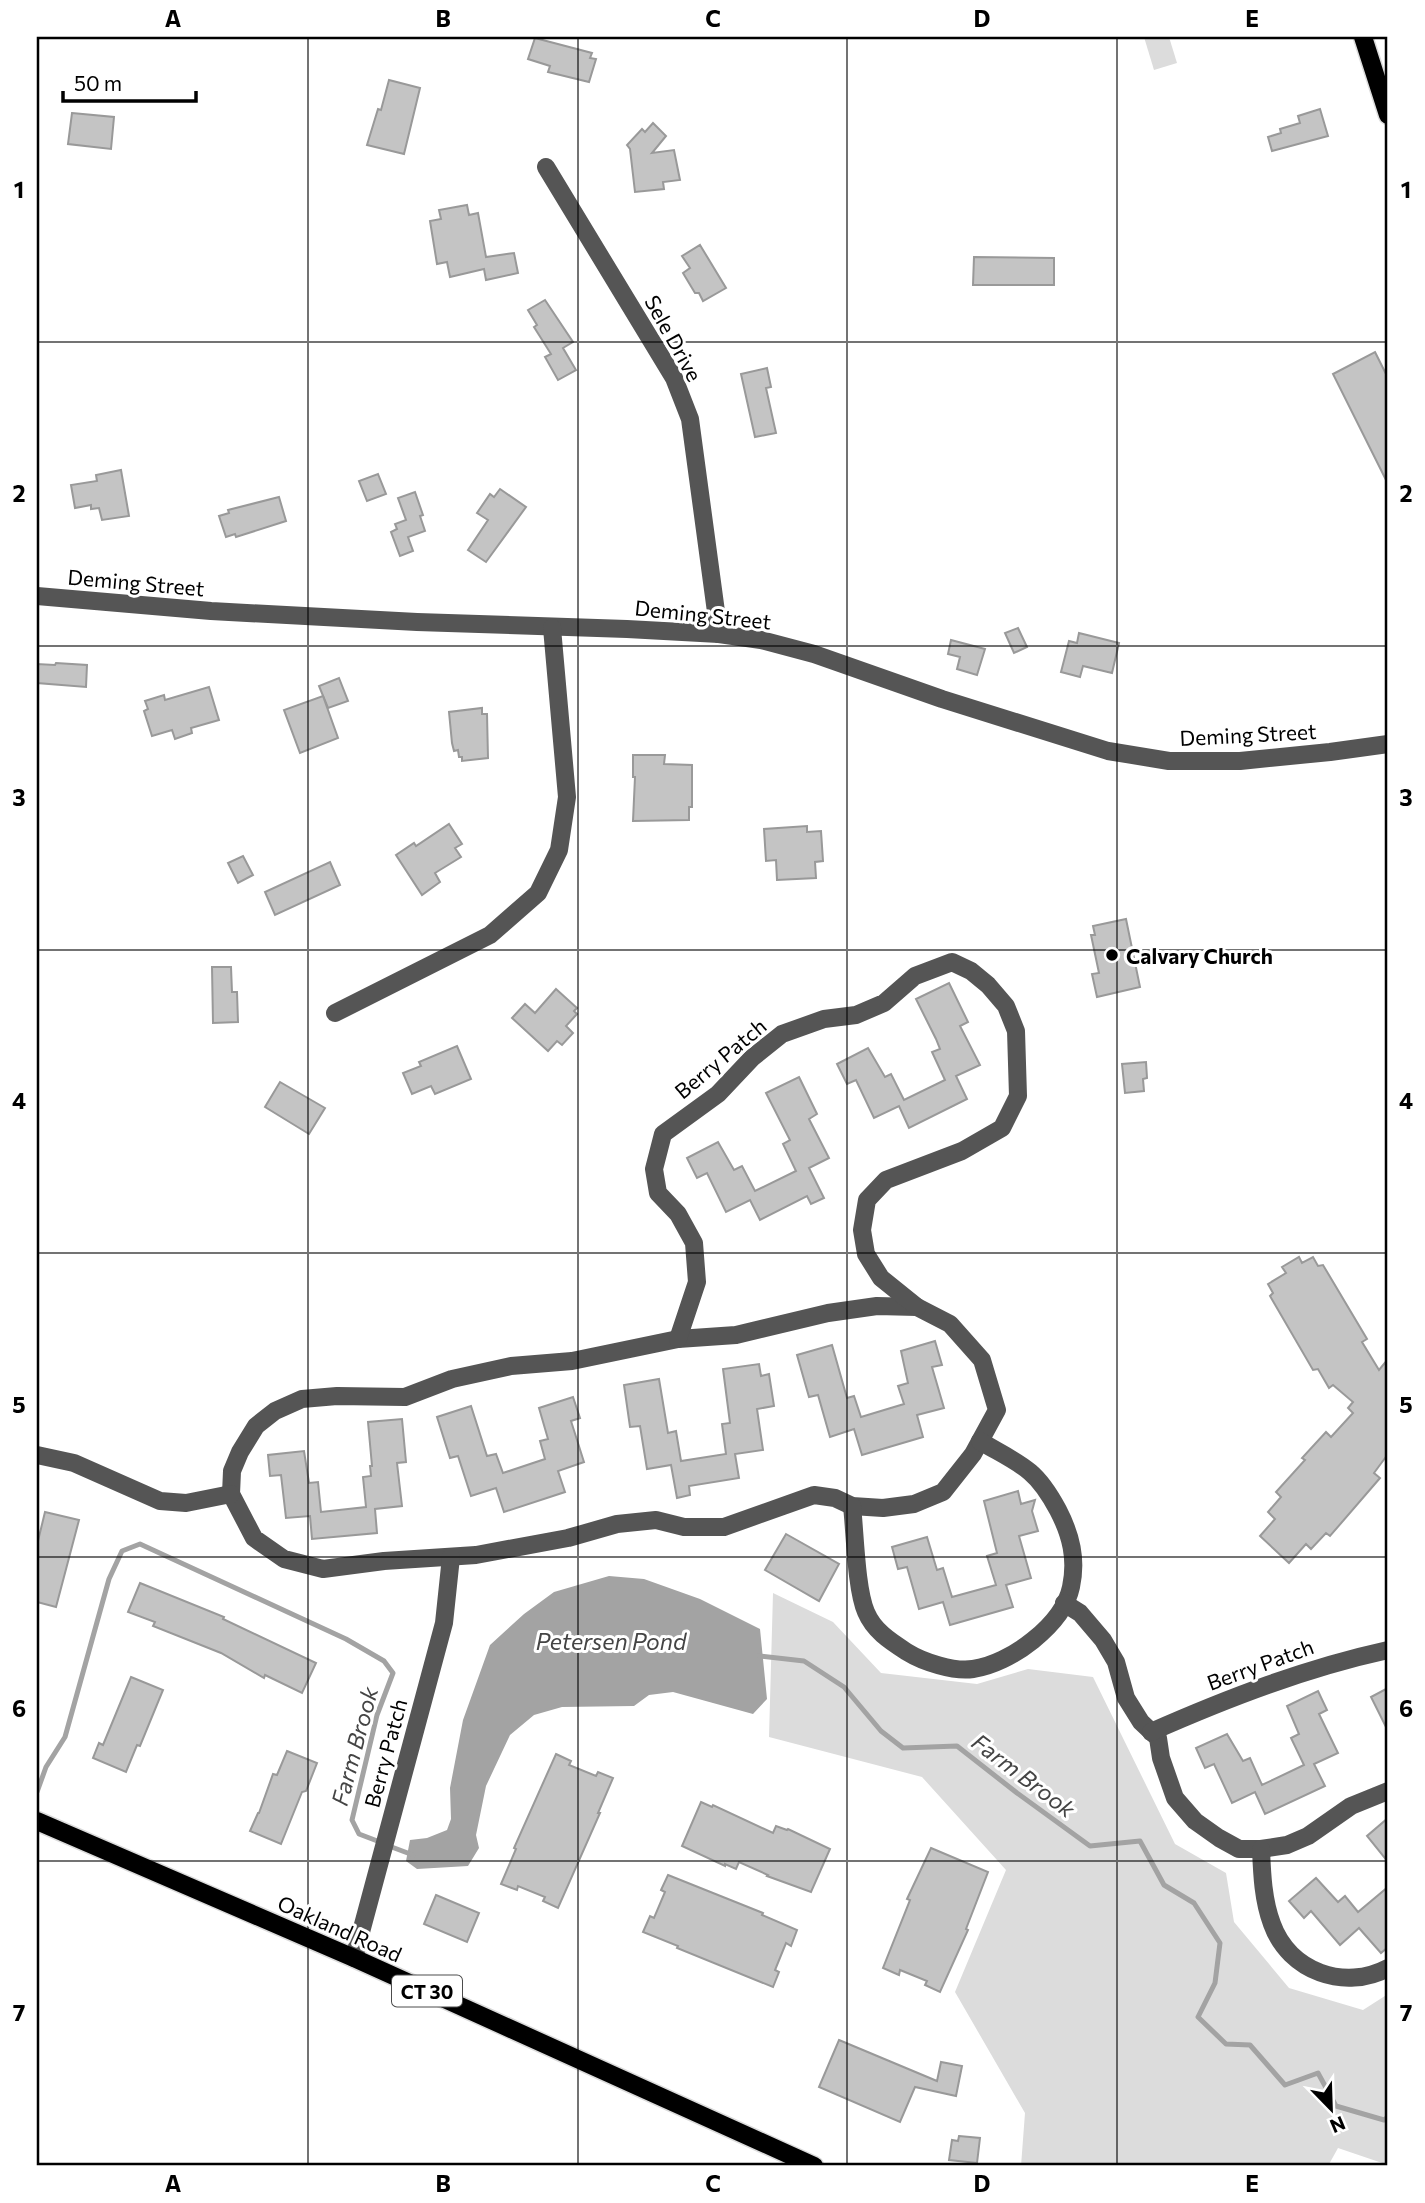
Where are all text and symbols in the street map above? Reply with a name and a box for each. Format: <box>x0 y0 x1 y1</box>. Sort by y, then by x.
text: A <box>165 4 182 32</box>
text: B <box>435 4 451 32</box>
text: C <box>705 4 721 32</box>
text: D <box>974 4 991 32</box>
text: E <box>1245 4 1259 32</box>
scale bar <box>63 60 196 104</box>
text: 50 m <box>74 70 122 95</box>
text: 1 <box>14 175 24 203</box>
text: 1 <box>1401 175 1411 203</box>
street label: Sele Drive <box>640 291 708 385</box>
text: 2 <box>12 479 26 507</box>
text: 2 <box>1399 479 1413 507</box>
street label: Deming Street <box>67 564 205 600</box>
street label: Deming Street <box>634 594 772 634</box>
street label: Deming Street <box>1179 718 1317 750</box>
text: 3 <box>12 783 26 811</box>
text: 3 <box>1399 783 1413 811</box>
place label: Calvary Church <box>1126 943 1273 968</box>
marker: Calvary Church <box>1104 947 1120 963</box>
street label: Berry Patch <box>669 1013 771 1103</box>
text: 4 <box>12 1086 26 1114</box>
text: 4 <box>1399 1086 1413 1114</box>
text: 5 <box>12 1390 26 1418</box>
text: 5 <box>1399 1390 1413 1418</box>
water label: Petersen Pond <box>536 1627 688 1655</box>
street label: Berry Patch <box>1203 1633 1317 1695</box>
water label: Farm Brook <box>325 1683 383 1809</box>
text: 6 <box>12 1694 26 1722</box>
text: 6 <box>1399 1694 1413 1722</box>
street label: Berry Patch <box>359 1696 411 1810</box>
water label: Farm Brook <box>967 1727 1082 1823</box>
street label: Oakland Road <box>274 1890 406 1966</box>
road number: CT 30 <box>392 1976 462 2007</box>
text: 7 <box>13 1998 25 2026</box>
text: 7 <box>1400 1998 1412 2026</box>
north arrow <box>1296 2074 1366 2144</box>
text: N <box>1327 2112 1349 2138</box>
text: A <box>165 2169 182 2197</box>
text: B <box>435 2169 451 2197</box>
text: C <box>705 2169 721 2197</box>
text: D <box>974 2169 991 2197</box>
text: E <box>1245 2169 1259 2197</box>

